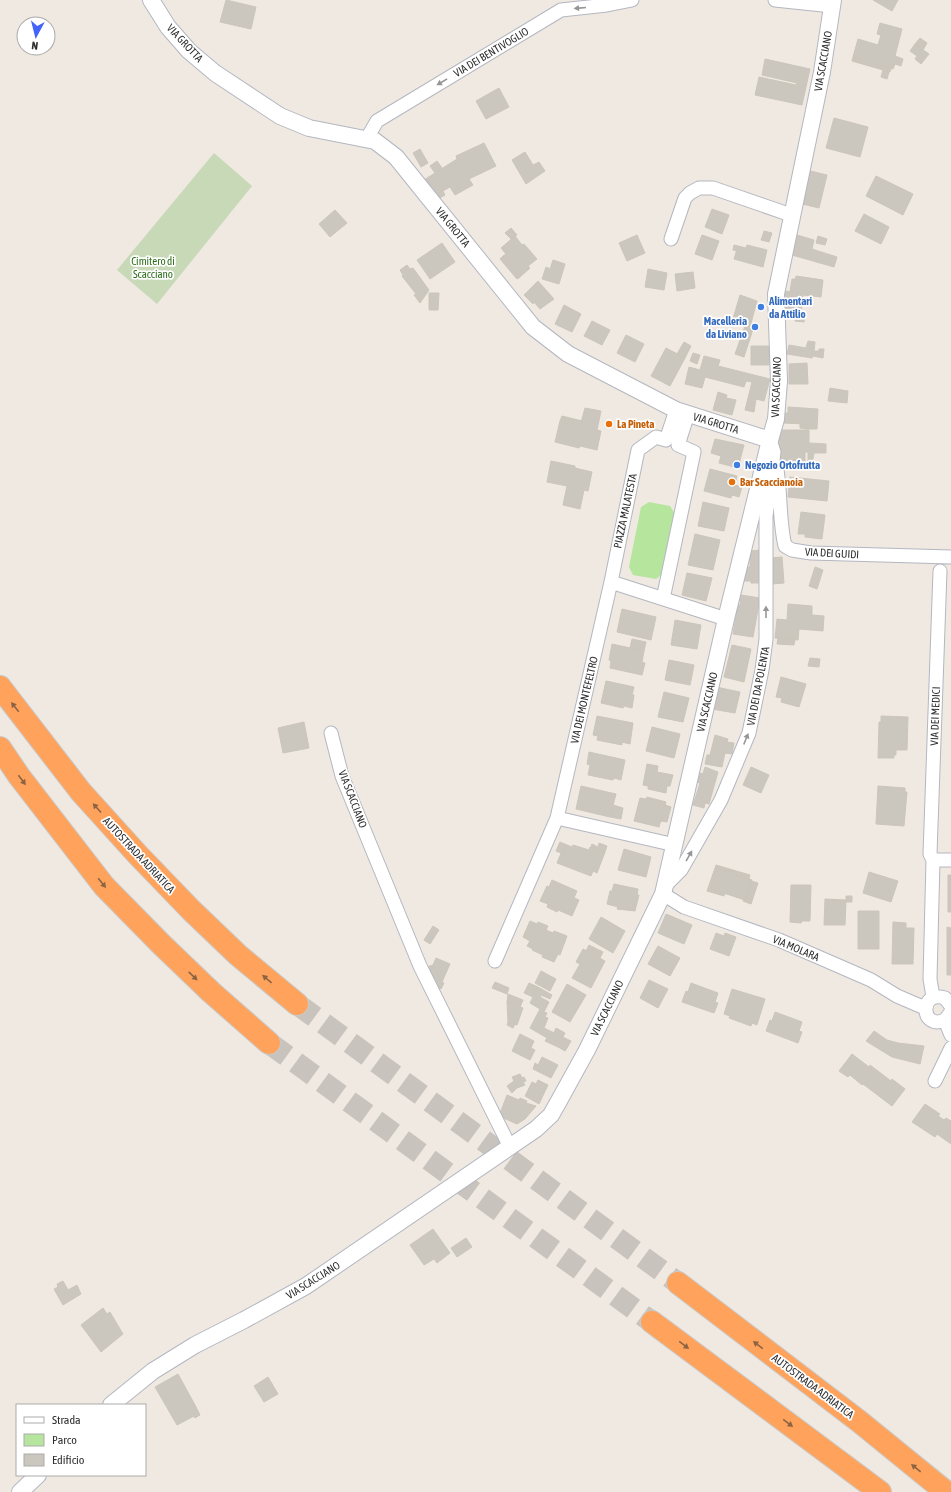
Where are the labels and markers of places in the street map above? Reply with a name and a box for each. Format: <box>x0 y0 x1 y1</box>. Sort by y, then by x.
place label: Alimentari da Attilio <box>768 295 813 320</box>
marker: Alimentari da Attilio <box>756 302 766 312</box>
place label: Macelleria da Liviano <box>704 315 747 340</box>
marker: Macelleria da Liviano <box>750 322 760 332</box>
place label: La Pineta <box>617 418 654 430</box>
marker: La Pineta <box>604 419 614 429</box>
place label: Negozio Ortofrutta <box>745 459 820 471</box>
marker: Negozio Ortofrutta <box>732 460 742 470</box>
place label: Bar Scaccianoia <box>740 476 803 488</box>
marker: Bar Scaccianoia <box>727 477 737 487</box>

